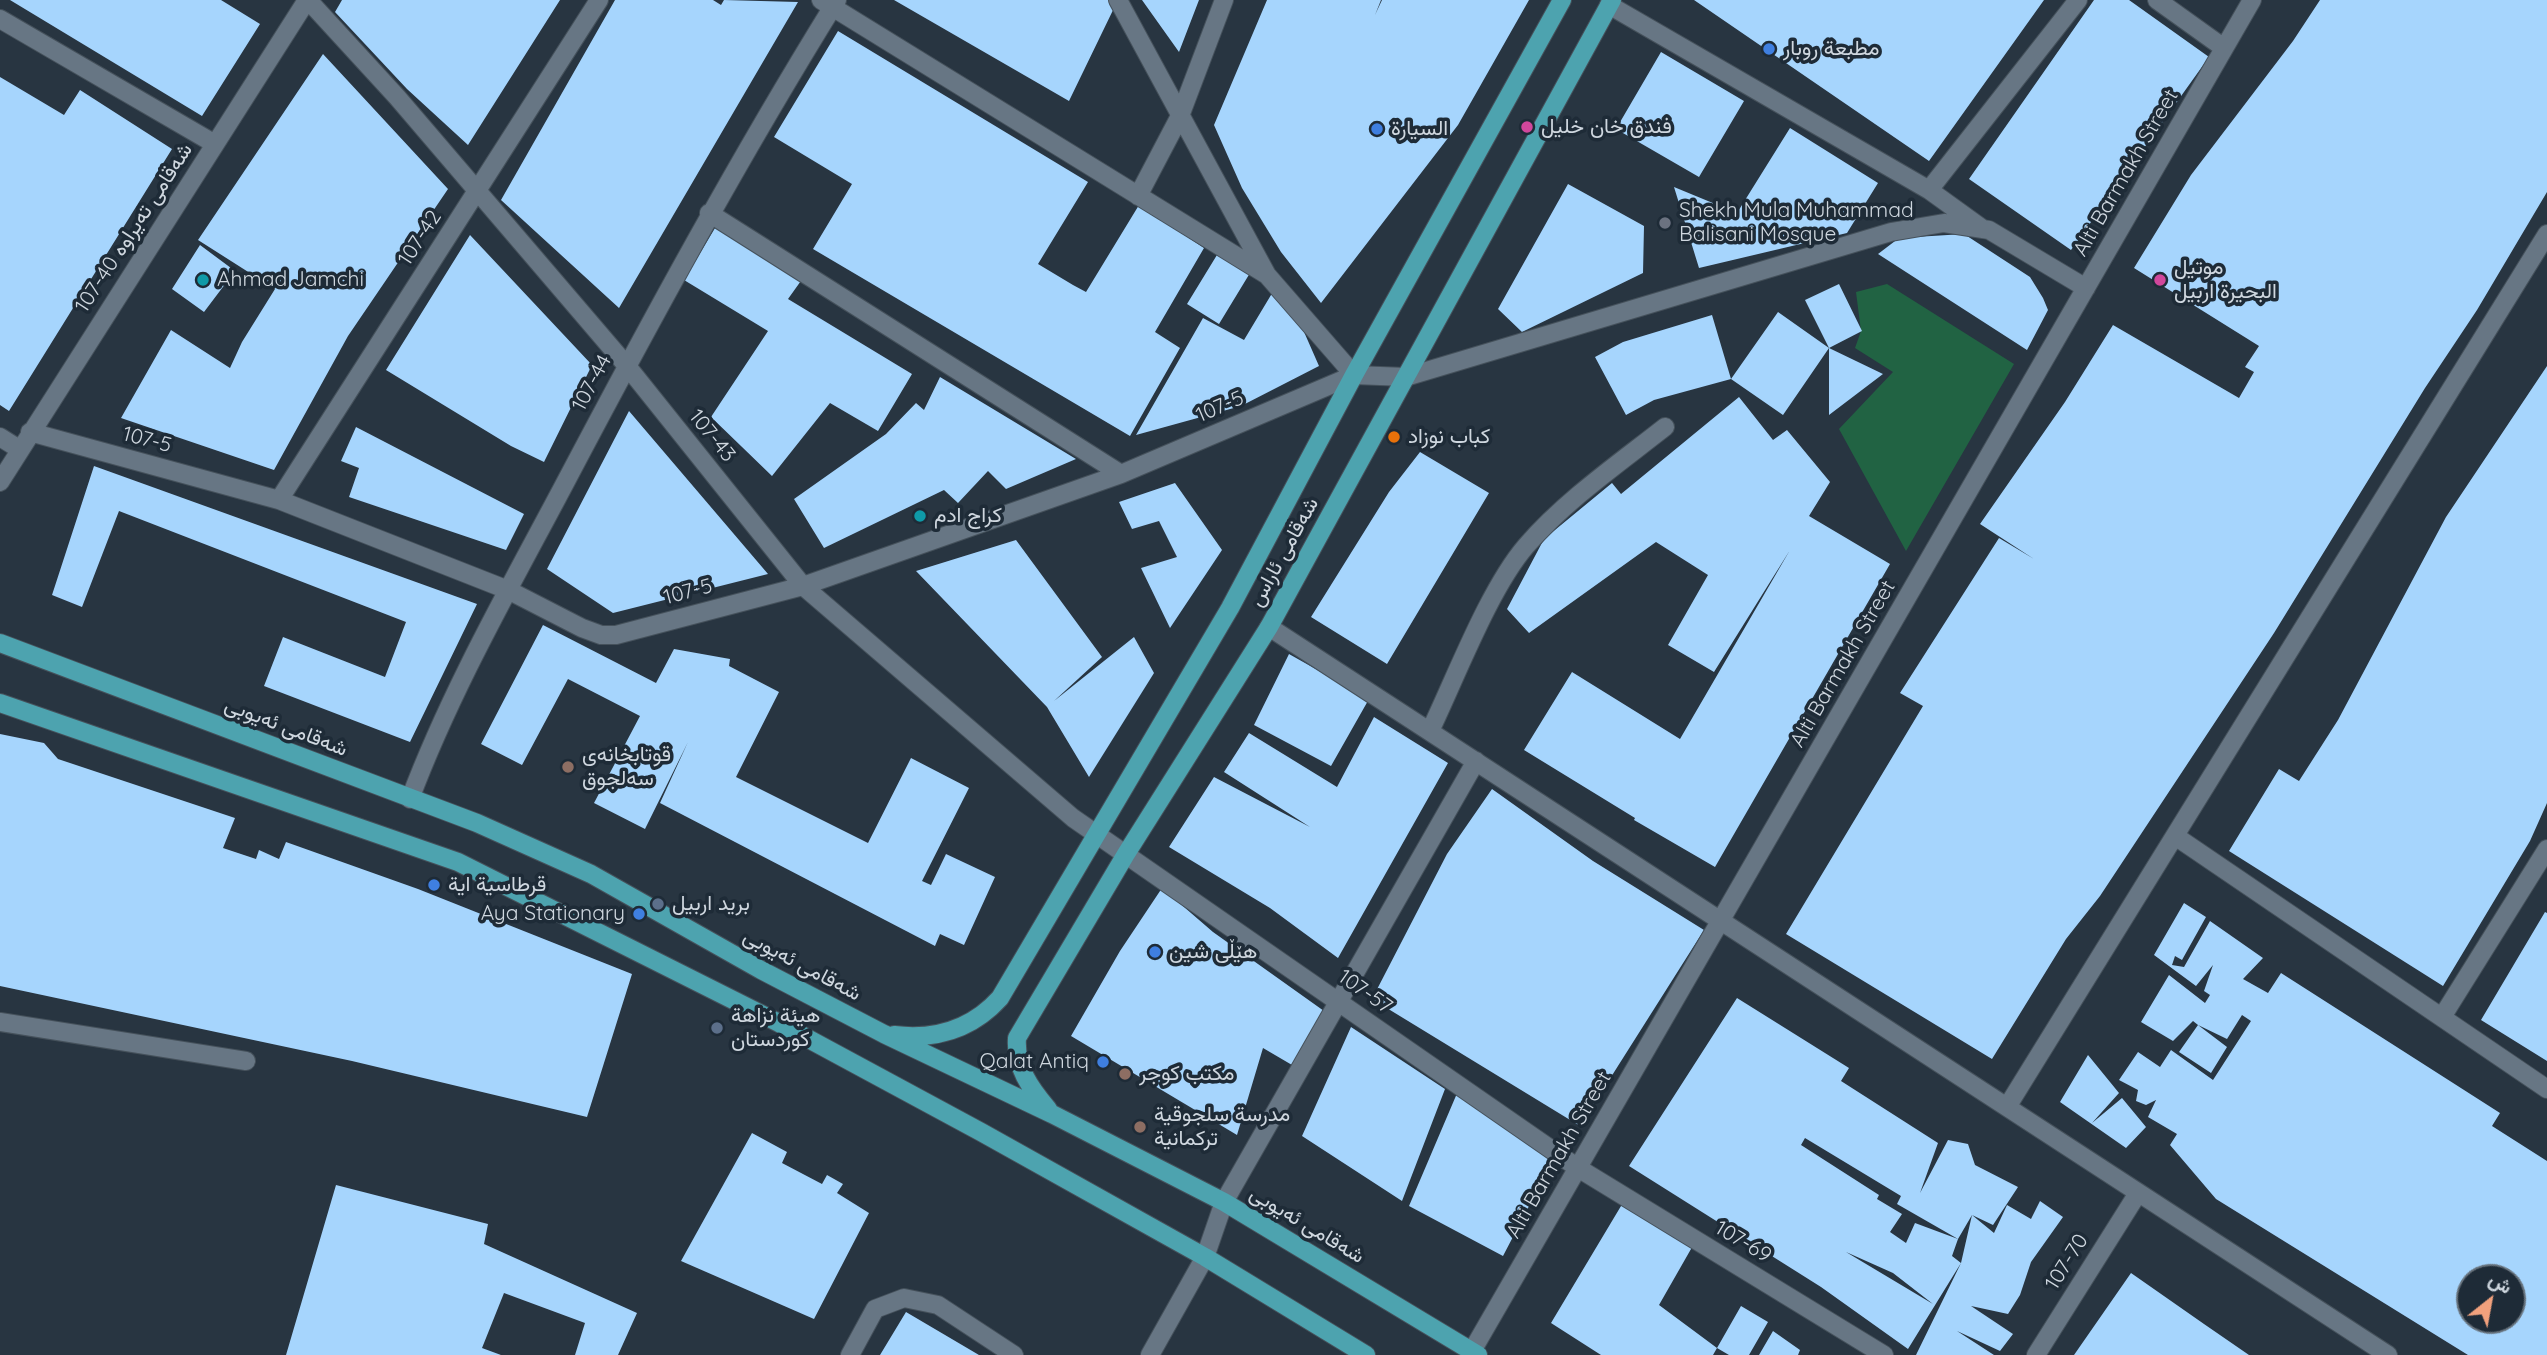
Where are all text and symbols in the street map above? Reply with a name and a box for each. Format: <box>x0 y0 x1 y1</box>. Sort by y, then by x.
place label: مطبعة روبار <box>1783 36 1879 62</box>
marker: مطبعة روبار <box>1761 41 1777 57</box>
street label: Alti Barmakh Street <box>2068 85 2184 261</box>
place label: فندق خان خليل <box>1541 114 1672 140</box>
place label: السيارة <box>1391 116 1448 142</box>
marker: فندق خان خليل <box>1519 119 1535 135</box>
marker: السيارة <box>1369 121 1385 137</box>
street label: شه‌قامی ته‌یراوه‌ 40-107 <box>70 139 198 317</box>
place label: Shekh Mula Muhammad Balisani Mosque <box>1679 198 1914 248</box>
street label: 107-42 <box>393 206 447 270</box>
marker: Shekh Mula Muhammad Balisani Mosque <box>1657 215 1673 231</box>
place label: موتيل البحيرة اربيل <box>2174 255 2277 305</box>
place label: Ahmad Jamchi <box>217 267 364 293</box>
marker: Ahmad Jamchi <box>195 272 211 288</box>
marker: موتيل البحيرة اربيل <box>2152 272 2168 288</box>
street label: 107-44 <box>567 351 617 415</box>
street label: 107-5 <box>1192 386 1248 428</box>
street label: 107-43 <box>683 405 741 467</box>
street label: 107-5 <box>120 421 174 459</box>
place label: كباب نوزاد <box>1408 424 1490 450</box>
marker: كباب نوزاد <box>1386 429 1402 445</box>
street label: شەقامی ئاراس <box>1244 493 1324 611</box>
place label: كراج ادم <box>934 503 1002 529</box>
marker: كراج ادم <box>912 508 928 524</box>
street label: 107-5 <box>661 573 715 611</box>
street label: Alti Barmakh Street <box>1785 576 1901 752</box>
street label: شەقامی ئەیوبی <box>221 692 351 762</box>
place label: قوتابخانەی سەلجوق <box>582 742 671 792</box>
marker: قوتابخانەی سەلجوق <box>560 759 576 775</box>
place label: قرطاسية اية <box>448 872 546 898</box>
marker: قرطاسية اية <box>426 877 442 893</box>
place label: بريد اربيل <box>672 891 750 917</box>
marker: بريد اربيل <box>650 896 666 912</box>
place label: Aya Stationary <box>481 901 625 927</box>
marker: Aya Stationary <box>631 906 647 922</box>
street label: شەقامی ئەیوبی <box>739 923 865 1007</box>
place label: هێڵی شین <box>1169 939 1257 965</box>
marker: هێڵی شین <box>1147 944 1163 960</box>
street label: 107-57 <box>1333 964 1397 1020</box>
place label: هيئة نزاهة كوردستان <box>731 1003 820 1053</box>
marker: هيئة نزاهة كوردستان <box>709 1020 725 1036</box>
place label: Qalat Antiq <box>980 1049 1089 1075</box>
marker: Qalat Antiq <box>1095 1054 1111 1070</box>
place label: مكتب كوجر <box>1139 1061 1235 1087</box>
marker: مكتب كوجر <box>1117 1066 1133 1082</box>
street label: Alti Barmakh Street <box>1501 1067 1617 1243</box>
place label: مدرسة سلجوقية تركمانية <box>1154 1102 1290 1152</box>
marker: مدرسة سلجوقية تركمانية <box>1132 1119 1148 1135</box>
street label: شەقامی ئەیوبی <box>1245 1181 1369 1269</box>
street label: 107-69 <box>1710 1215 1776 1269</box>
street label: 107-70 <box>2040 1229 2094 1295</box>
north arrow <box>2456 1264 2526 1334</box>
text: ش <box>2485 1267 2517 1299</box>

